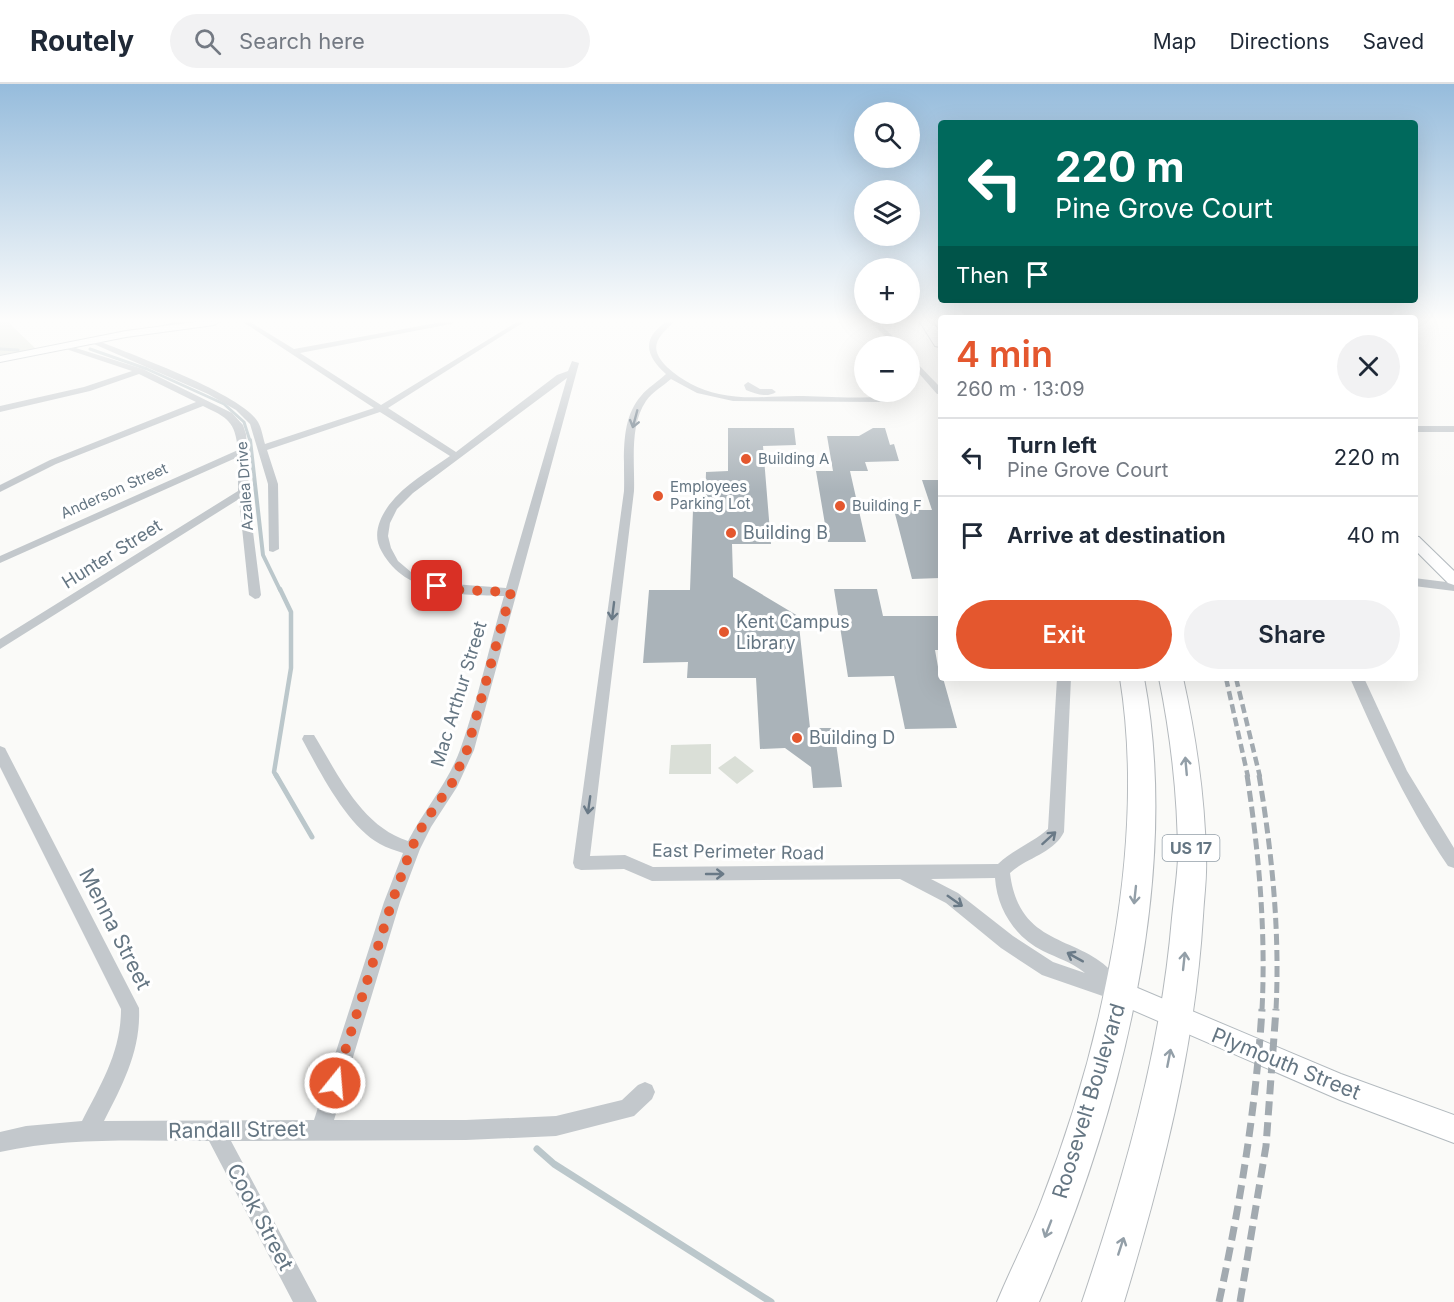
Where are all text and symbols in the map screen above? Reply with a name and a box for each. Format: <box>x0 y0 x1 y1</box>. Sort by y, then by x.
search box <box>170 14 590 68</box>
text: Routely <box>30 24 134 58</box>
icon: search <box>191 25 224 58</box>
text: Search here <box>239 28 365 54</box>
text: Map <box>1153 29 1196 54</box>
text: Directions <box>1229 29 1330 54</box>
text: Saved <box>1363 29 1424 54</box>
map controls <box>854 102 920 402</box>
button: search <box>854 102 920 168</box>
text: 220 m <box>1055 141 1185 192</box>
icon: left <box>956 144 1034 222</box>
button: layers <box>854 180 920 246</box>
text: Pine Grove Court <box>1055 192 1273 225</box>
button: + <box>854 258 920 324</box>
icon: arrive <box>1021 258 1054 291</box>
text: Then <box>956 262 1009 288</box>
text: 4 min <box>956 332 1053 376</box>
button: close <box>1337 335 1400 398</box>
button: − <box>854 336 920 402</box>
text: 260 m · 13:09 <box>956 377 1085 401</box>
one-way arrow <box>628 409 640 428</box>
text: Turn left <box>1007 432 1097 458</box>
street label: Azalea Drive <box>232 441 257 531</box>
icon: left <box>956 441 989 474</box>
text: 220 m <box>1334 444 1400 470</box>
place label: Building A <box>758 449 829 468</box>
marker: Building A <box>739 452 753 466</box>
street label: Anderson Street <box>57 458 170 523</box>
text: Pine Grove Court <box>1007 458 1168 482</box>
place label: Employees Parking Lot <box>670 477 751 513</box>
marker: Employees Parking Lot <box>651 489 665 503</box>
place label: Building F <box>852 496 922 515</box>
marker: Building F <box>833 499 847 513</box>
street label: Hunter Street <box>58 515 166 593</box>
icon: arrive <box>956 519 989 552</box>
place label: Building B <box>743 522 828 543</box>
text: Arrive at destination <box>1007 522 1226 548</box>
text: 40 m <box>1346 522 1400 548</box>
marker: Building B <box>724 526 738 540</box>
pin <box>411 560 462 611</box>
icon: arrive <box>420 569 453 602</box>
button: Exit <box>956 600 1172 669</box>
button: Share <box>1184 600 1400 669</box>
one-way arrow <box>607 601 618 621</box>
place label: Kent Campus Library <box>736 611 850 653</box>
street label: Mac Arthur Street <box>426 618 491 769</box>
marker: Kent Campus Library <box>717 625 731 639</box>
place label: Building D <box>809 727 895 748</box>
marker: Building D <box>790 731 804 745</box>
one-way arrow <box>1180 757 1191 777</box>
one-way arrow <box>583 795 594 814</box>
one-way arrow <box>1041 831 1056 845</box>
road number: US 17 <box>1162 835 1220 861</box>
street label: East Perimeter Road <box>652 839 824 864</box>
street label: Menna Street <box>74 864 157 994</box>
one-way arrow <box>704 868 724 880</box>
one-way arrow <box>1129 884 1140 904</box>
one-way arrow <box>947 895 963 907</box>
one-way arrow <box>1067 951 1084 963</box>
one-way arrow <box>1178 951 1189 971</box>
street label: Roosevelt Boulevard <box>1047 1000 1130 1201</box>
street label: Plymouth Street <box>1208 1022 1364 1105</box>
one-way arrow <box>1164 1048 1175 1068</box>
position arrow <box>303 1051 367 1115</box>
street label: Randall Street <box>168 1116 306 1143</box>
street label: Cook Street <box>222 1159 299 1274</box>
one-way arrow <box>1042 1220 1053 1238</box>
one-way arrow <box>1116 1237 1127 1256</box>

